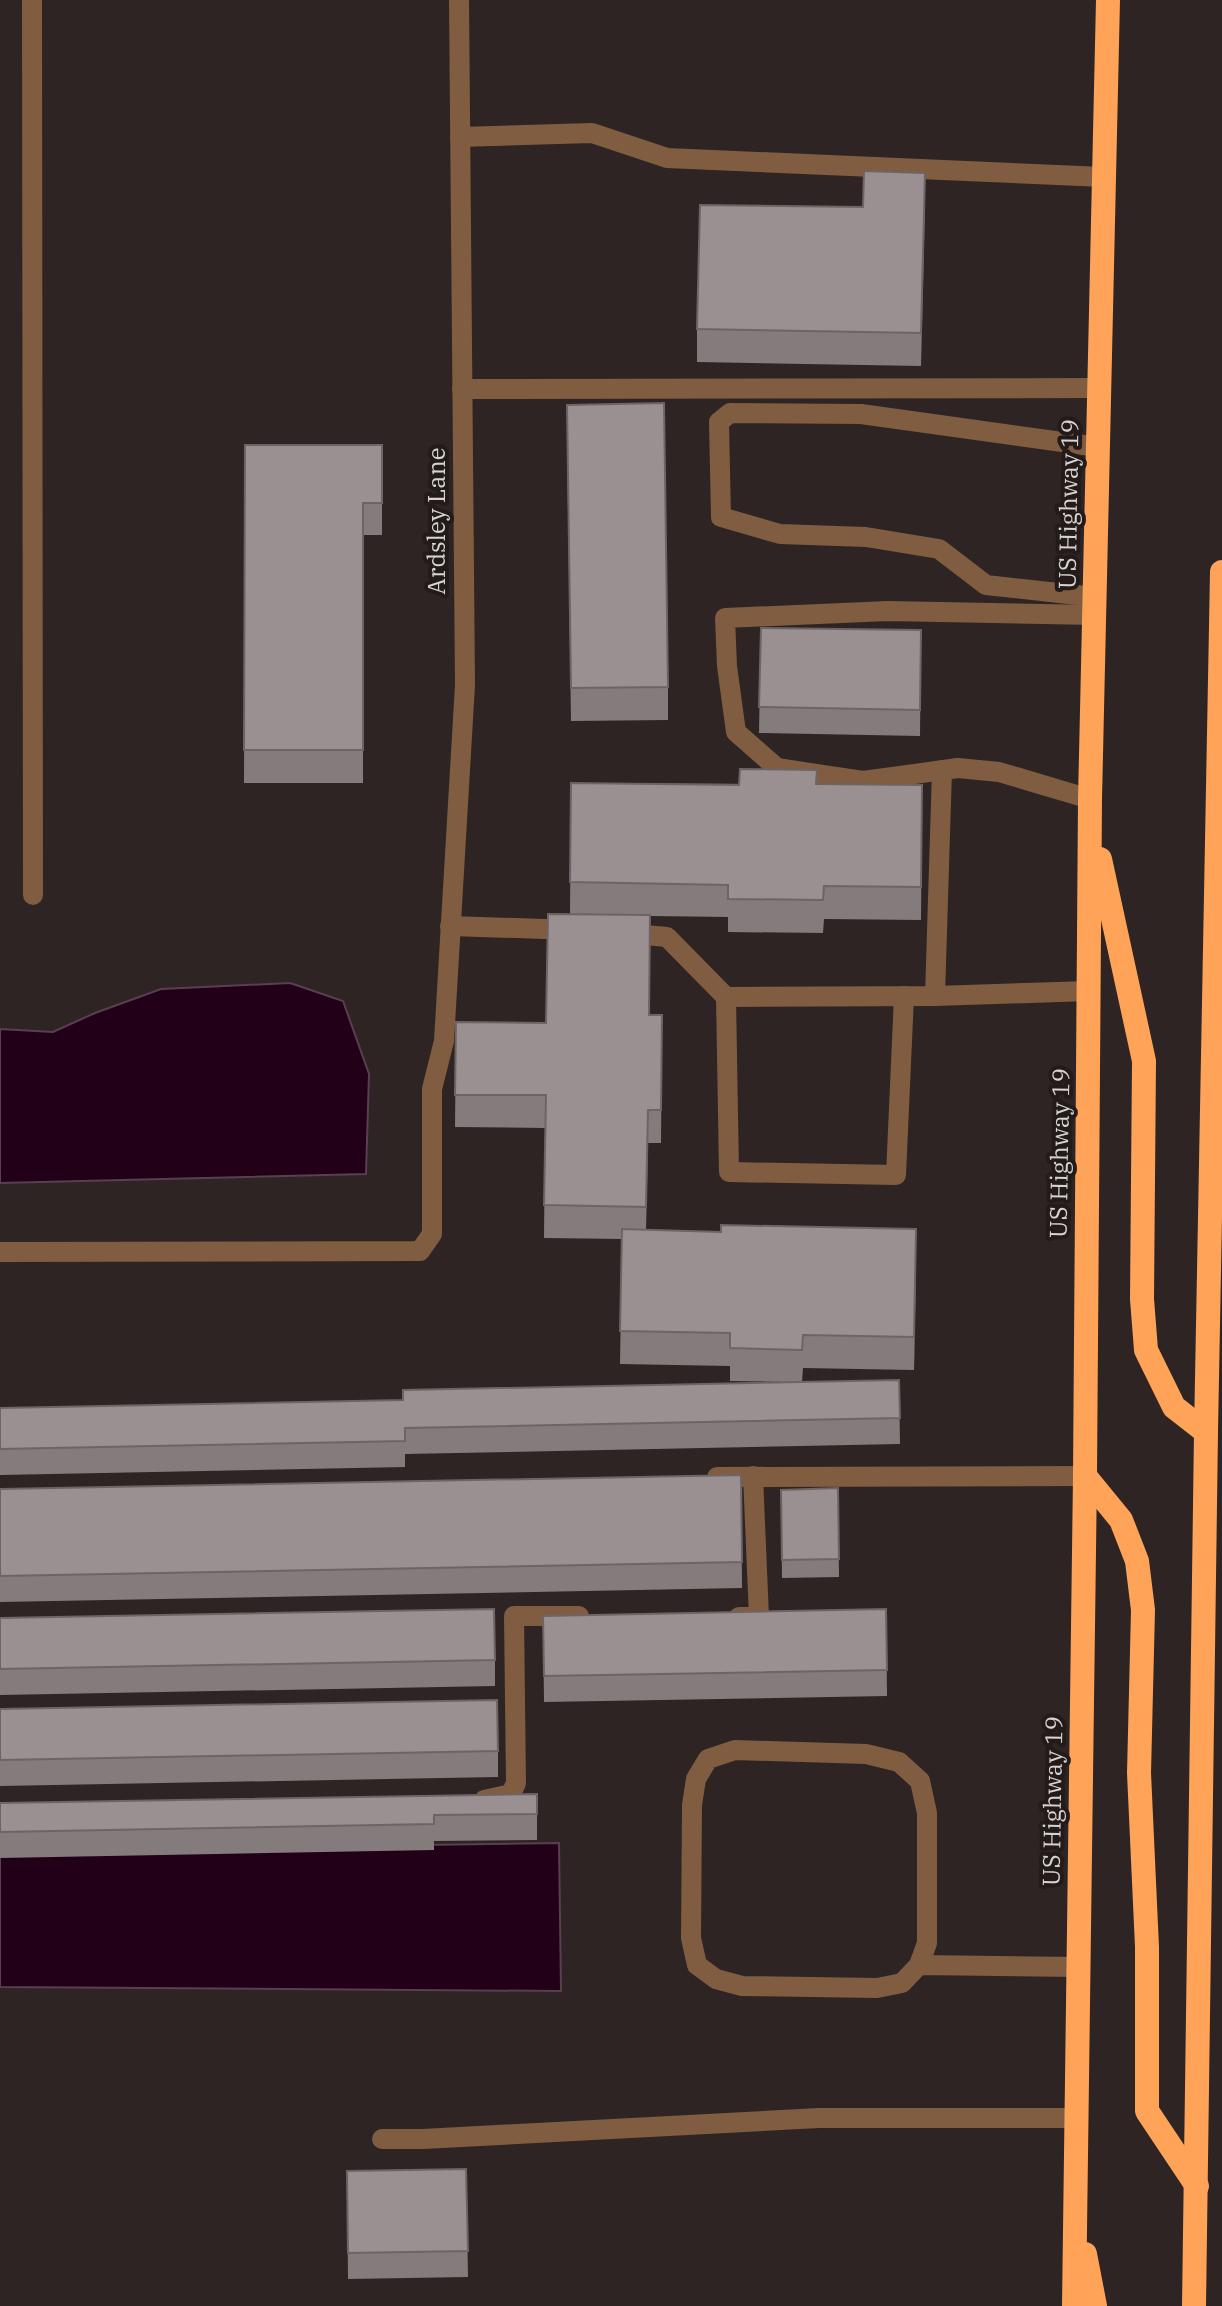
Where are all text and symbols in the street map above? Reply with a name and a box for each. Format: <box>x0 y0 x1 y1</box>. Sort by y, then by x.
street label: US Highway 19 <box>1051 419 1085 589</box>
street label: Ardsley Lane <box>420 447 452 595</box>
street label: US Highway 19 <box>1042 1068 1076 1238</box>
street label: US Highway 19 <box>1035 1716 1069 1886</box>

